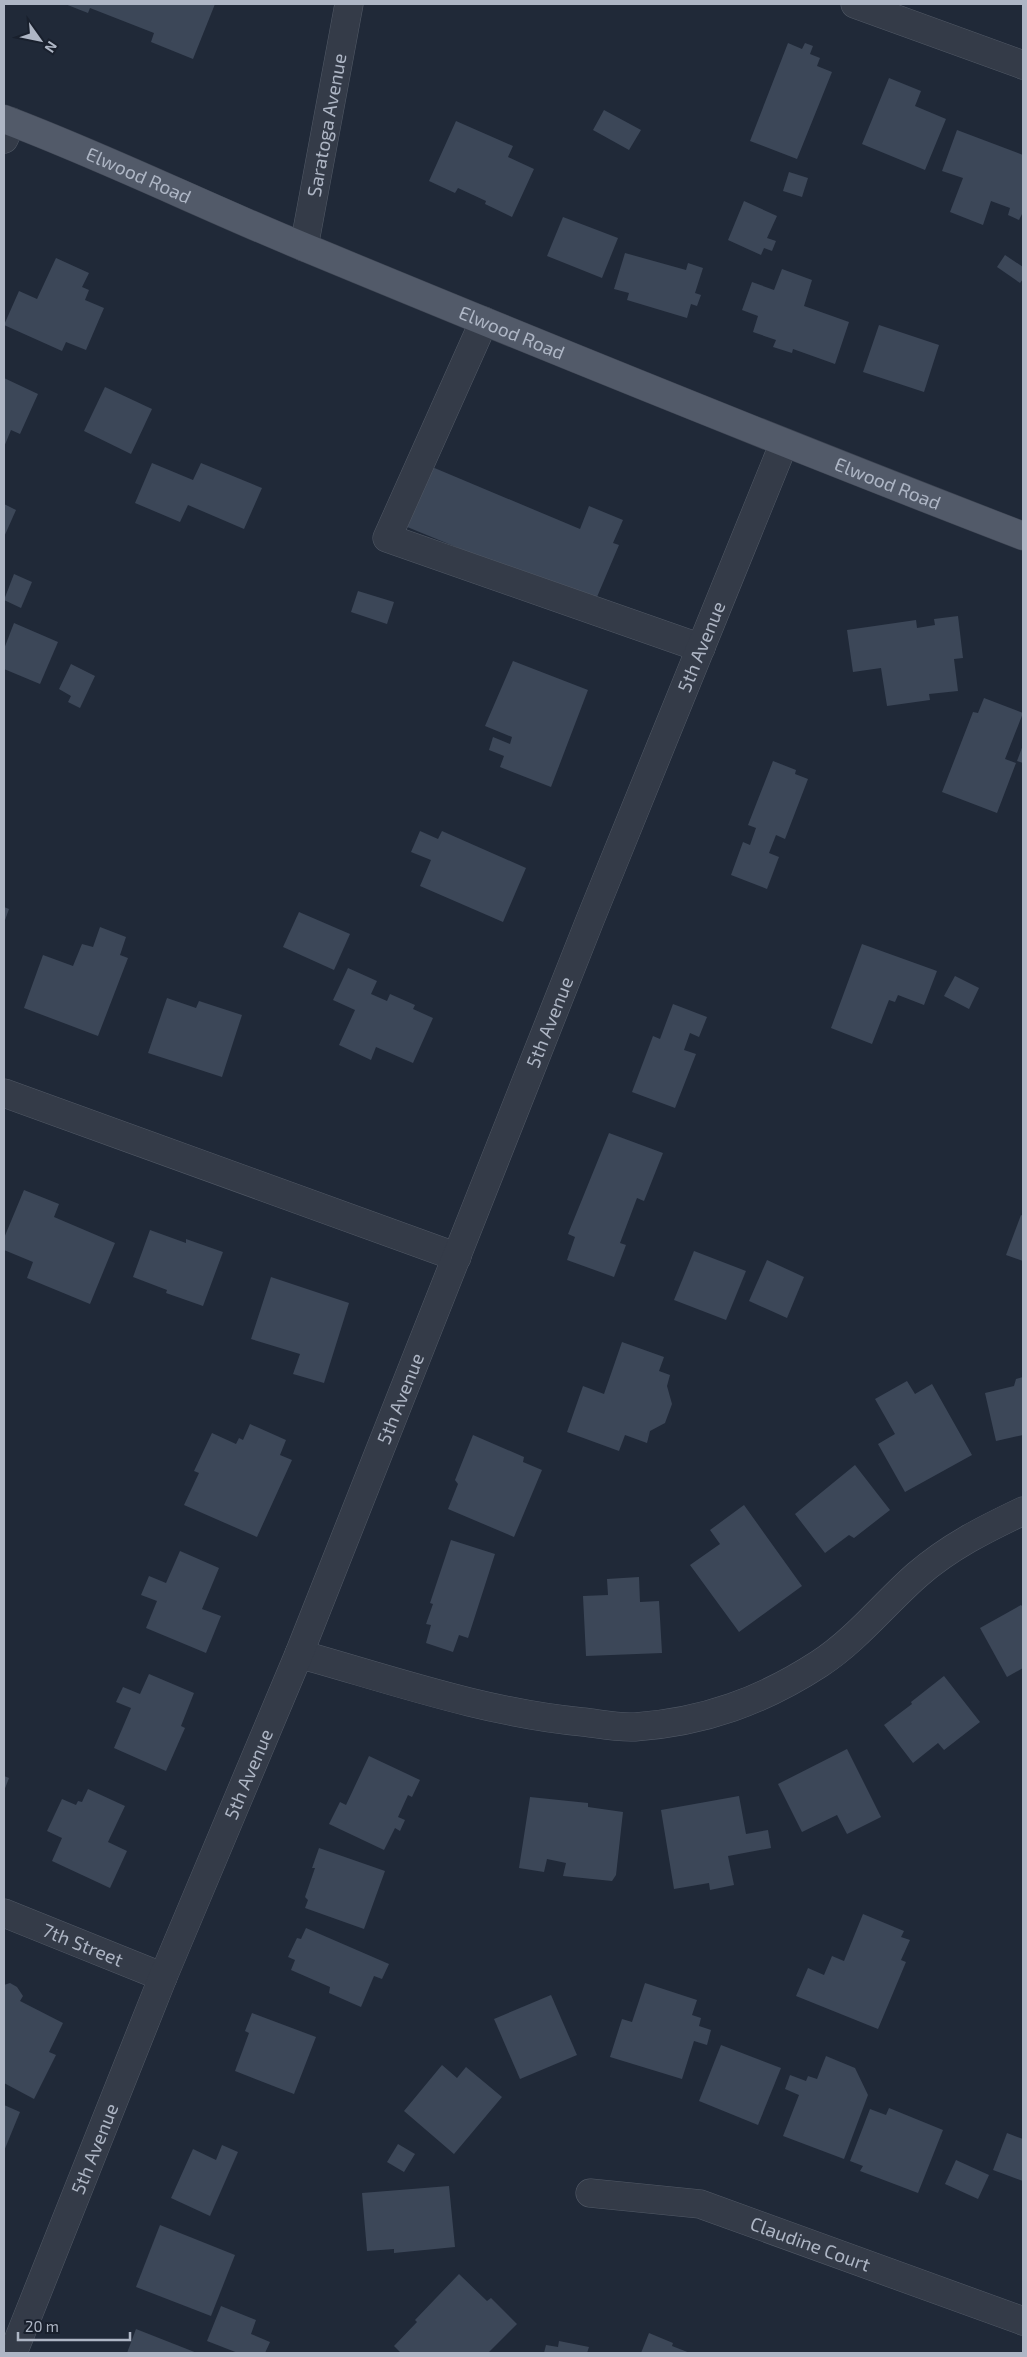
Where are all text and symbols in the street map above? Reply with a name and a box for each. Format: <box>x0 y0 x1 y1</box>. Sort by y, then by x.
north arrow <box>15 15 65 65</box>
text: N <box>41 38 61 56</box>
street label: Saratoga Avenue <box>302 51 351 199</box>
street label: Elwood Road <box>83 142 195 208</box>
street label: Elwood Road <box>456 300 568 364</box>
street label: Elwood Road <box>832 452 944 514</box>
street label: 5th Avenue <box>672 598 729 695</box>
street label: 5th Avenue <box>521 973 577 1071</box>
street label: 5th Avenue <box>371 1350 428 1447</box>
street label: 5th Avenue <box>219 1725 277 1823</box>
street label: 7th Street <box>39 1918 127 1971</box>
street label: 5th Avenue <box>66 2100 123 2197</box>
street label: Claudine Court <box>747 2211 874 2276</box>
scale bar <box>18 2310 130 2342</box>
text: 20 m <box>25 2317 59 2335</box>

